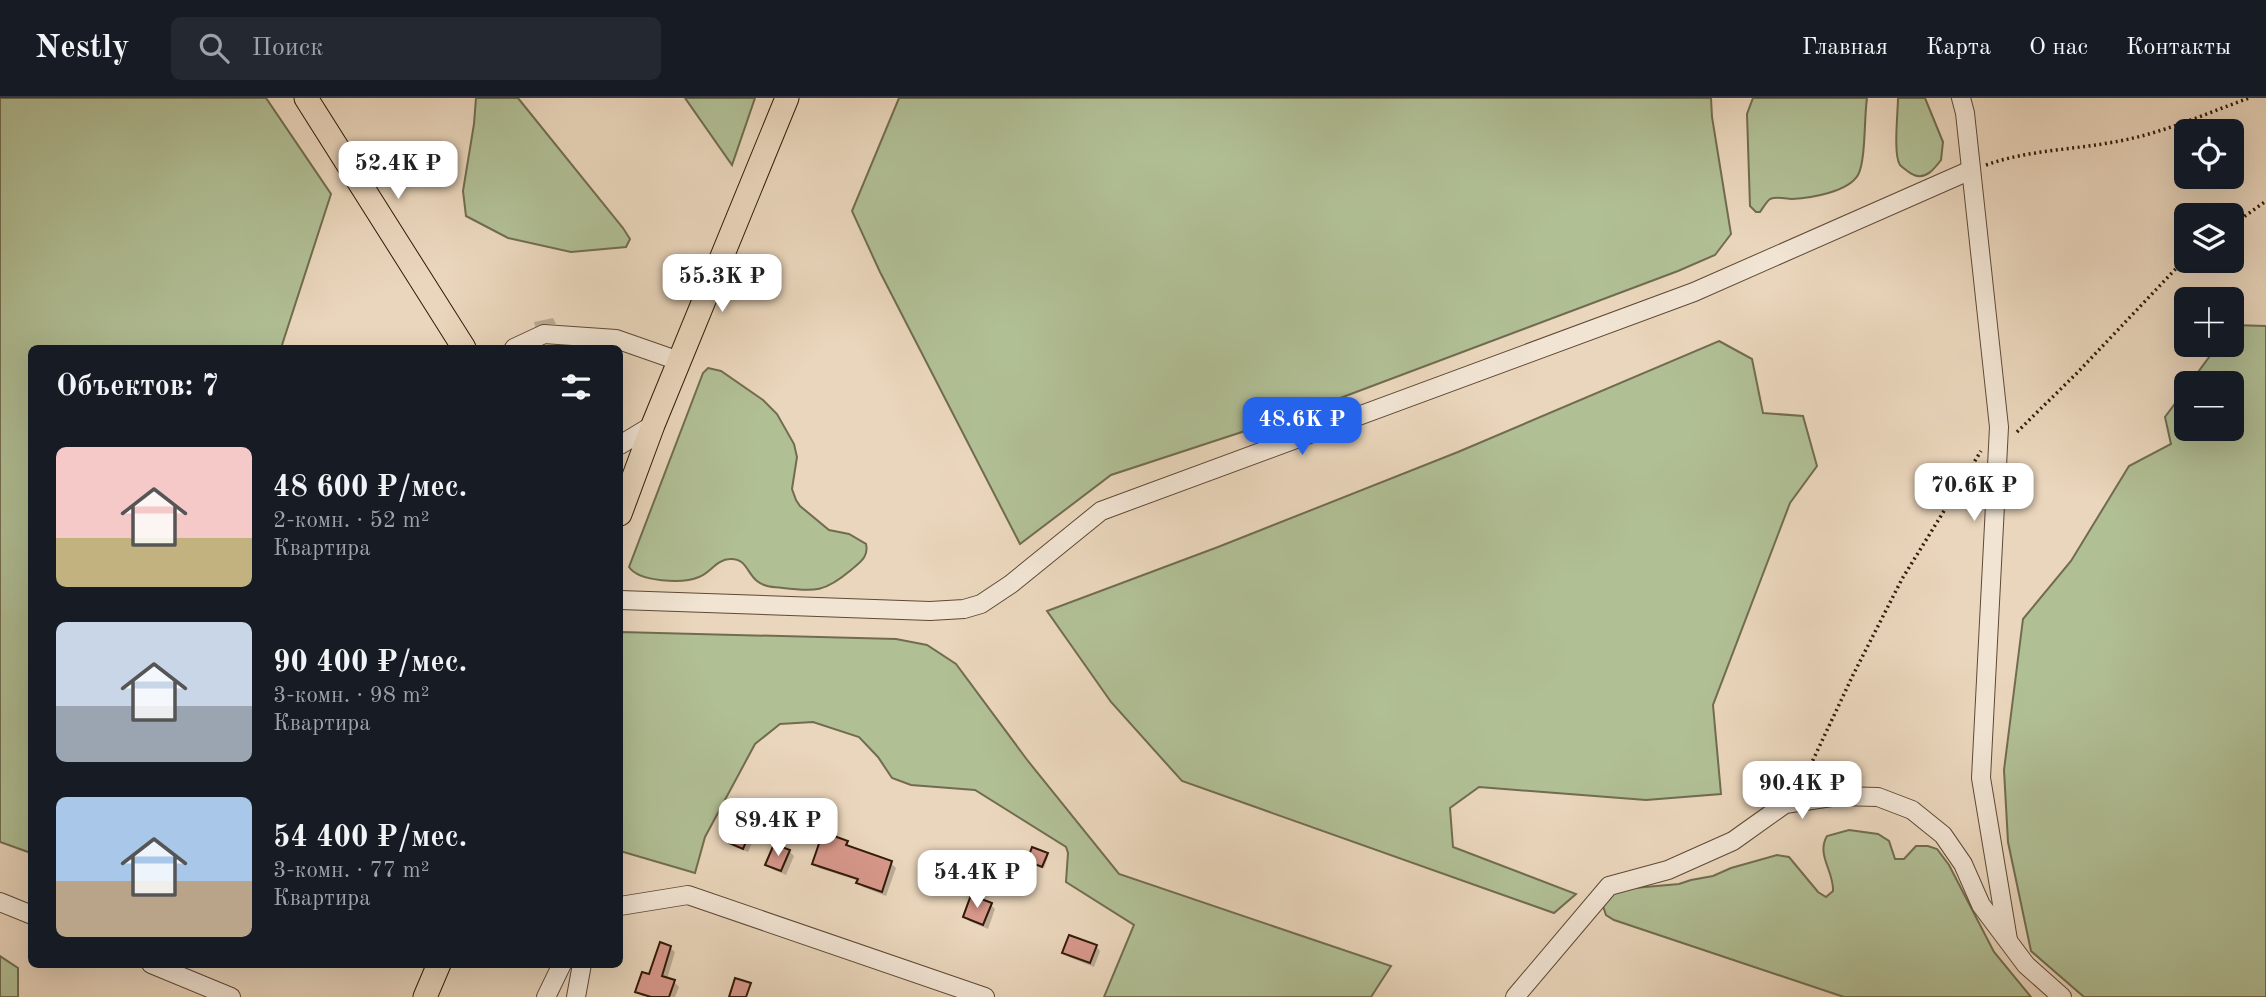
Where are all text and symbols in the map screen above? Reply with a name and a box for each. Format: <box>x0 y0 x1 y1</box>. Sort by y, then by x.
search box <box>171 17 661 80</box>
icon: search <box>195 29 233 67</box>
text: Nestly <box>35 32 129 65</box>
text: Поиск <box>251 35 323 61</box>
text: Главная <box>1802 36 1888 60</box>
text: Карта <box>1926 36 1991 60</box>
text: О нас <box>2029 36 2088 60</box>
text: Контакты <box>2126 36 2231 60</box>
map controls <box>2174 119 2244 441</box>
button: locate <box>2174 119 2244 189</box>
pin: 52.4K ₽ <box>333 141 463 201</box>
text: 52.4K ₽ <box>355 152 441 175</box>
button: layers <box>2174 203 2244 273</box>
pin: 55.3K ₽ <box>657 254 787 314</box>
text: 55.3K ₽ <box>679 265 765 288</box>
button: + <box>2174 287 2244 357</box>
icon: filters <box>557 368 595 406</box>
button: − <box>2174 371 2244 441</box>
text: Объектов: 7 <box>56 372 219 402</box>
pin: 48.6K ₽ <box>1237 398 1367 457</box>
text: 48.6K ₽ <box>1259 408 1345 431</box>
pin: 70.6K ₽ <box>1909 464 2039 523</box>
text: 48 600 ₽/мес. <box>273 473 467 503</box>
text: 70.6K ₽ <box>1931 474 2017 497</box>
icon: home <box>112 475 196 559</box>
text: 2-комн. · 52 m² <box>273 509 430 532</box>
text: Квартира <box>273 537 371 560</box>
text: 90 400 ₽/мес. <box>273 648 467 678</box>
icon: home <box>112 650 196 734</box>
text: 3-комн. · 98 m² <box>273 684 430 707</box>
text: Квартира <box>273 712 371 735</box>
pin: 90.4K ₽ <box>1737 762 1867 821</box>
text: 90.4K ₽ <box>1759 772 1845 795</box>
pin: 89.4K ₽ <box>713 798 843 858</box>
text: 89.4K ₽ <box>735 809 821 832</box>
text: 54 400 ₽/мес. <box>273 823 467 853</box>
icon: home <box>112 825 196 909</box>
pin: 54.4K ₽ <box>912 850 1042 910</box>
text: 3-комн. · 77 m² <box>273 859 430 882</box>
text: 54.4K ₽ <box>934 861 1020 884</box>
text: Квартира <box>273 887 371 910</box>

